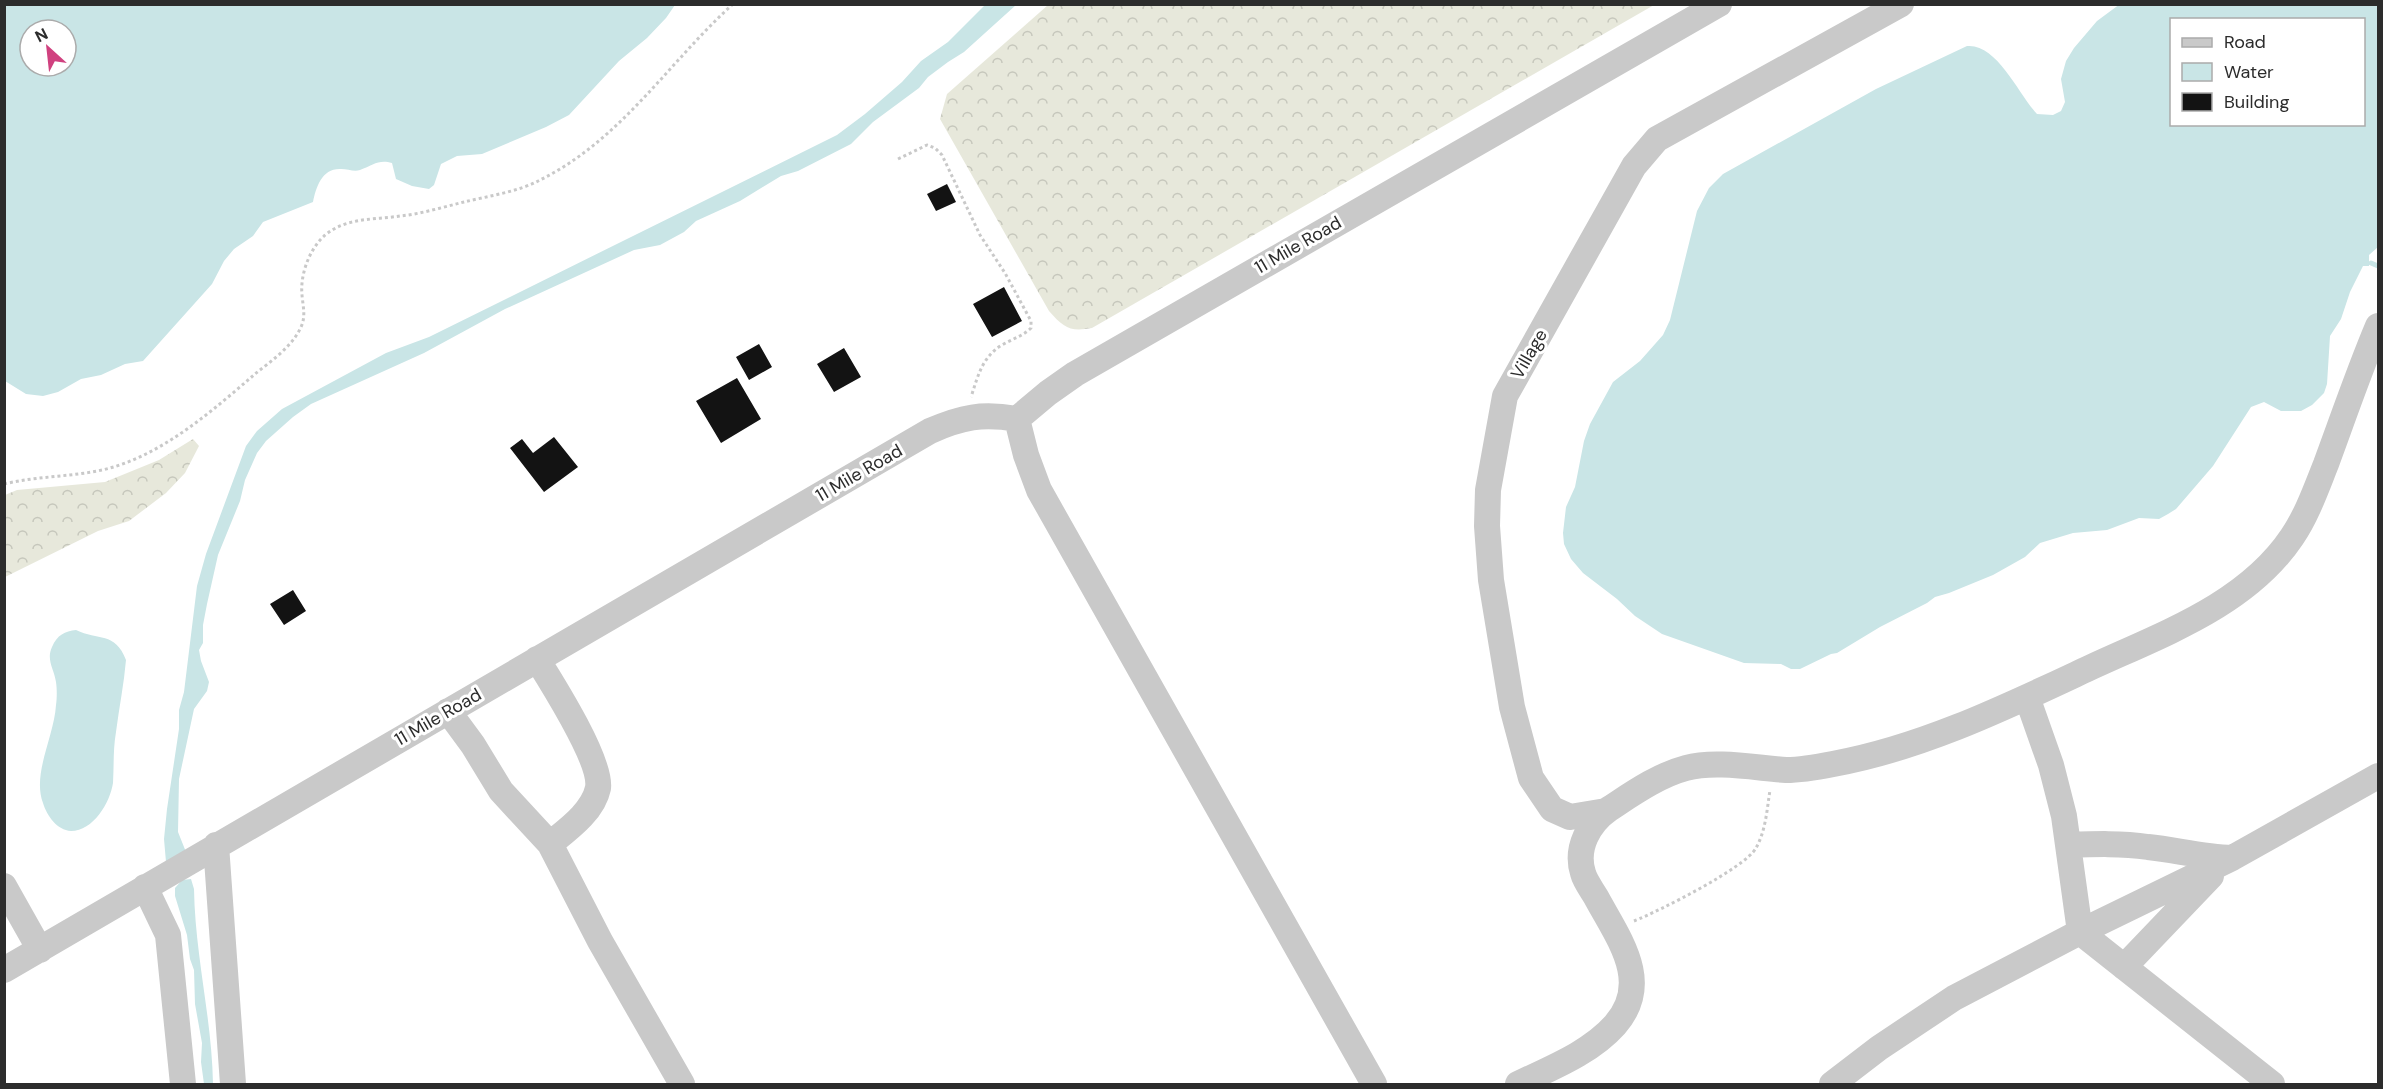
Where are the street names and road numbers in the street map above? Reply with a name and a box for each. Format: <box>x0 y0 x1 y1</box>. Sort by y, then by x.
street label: 11 Mile Road <box>1250 211 1346 279</box>
street label: Village <box>1505 325 1553 383</box>
street label: 11 Mile Road <box>811 439 907 507</box>
street label: 11 Mile Road <box>390 683 486 751</box>

